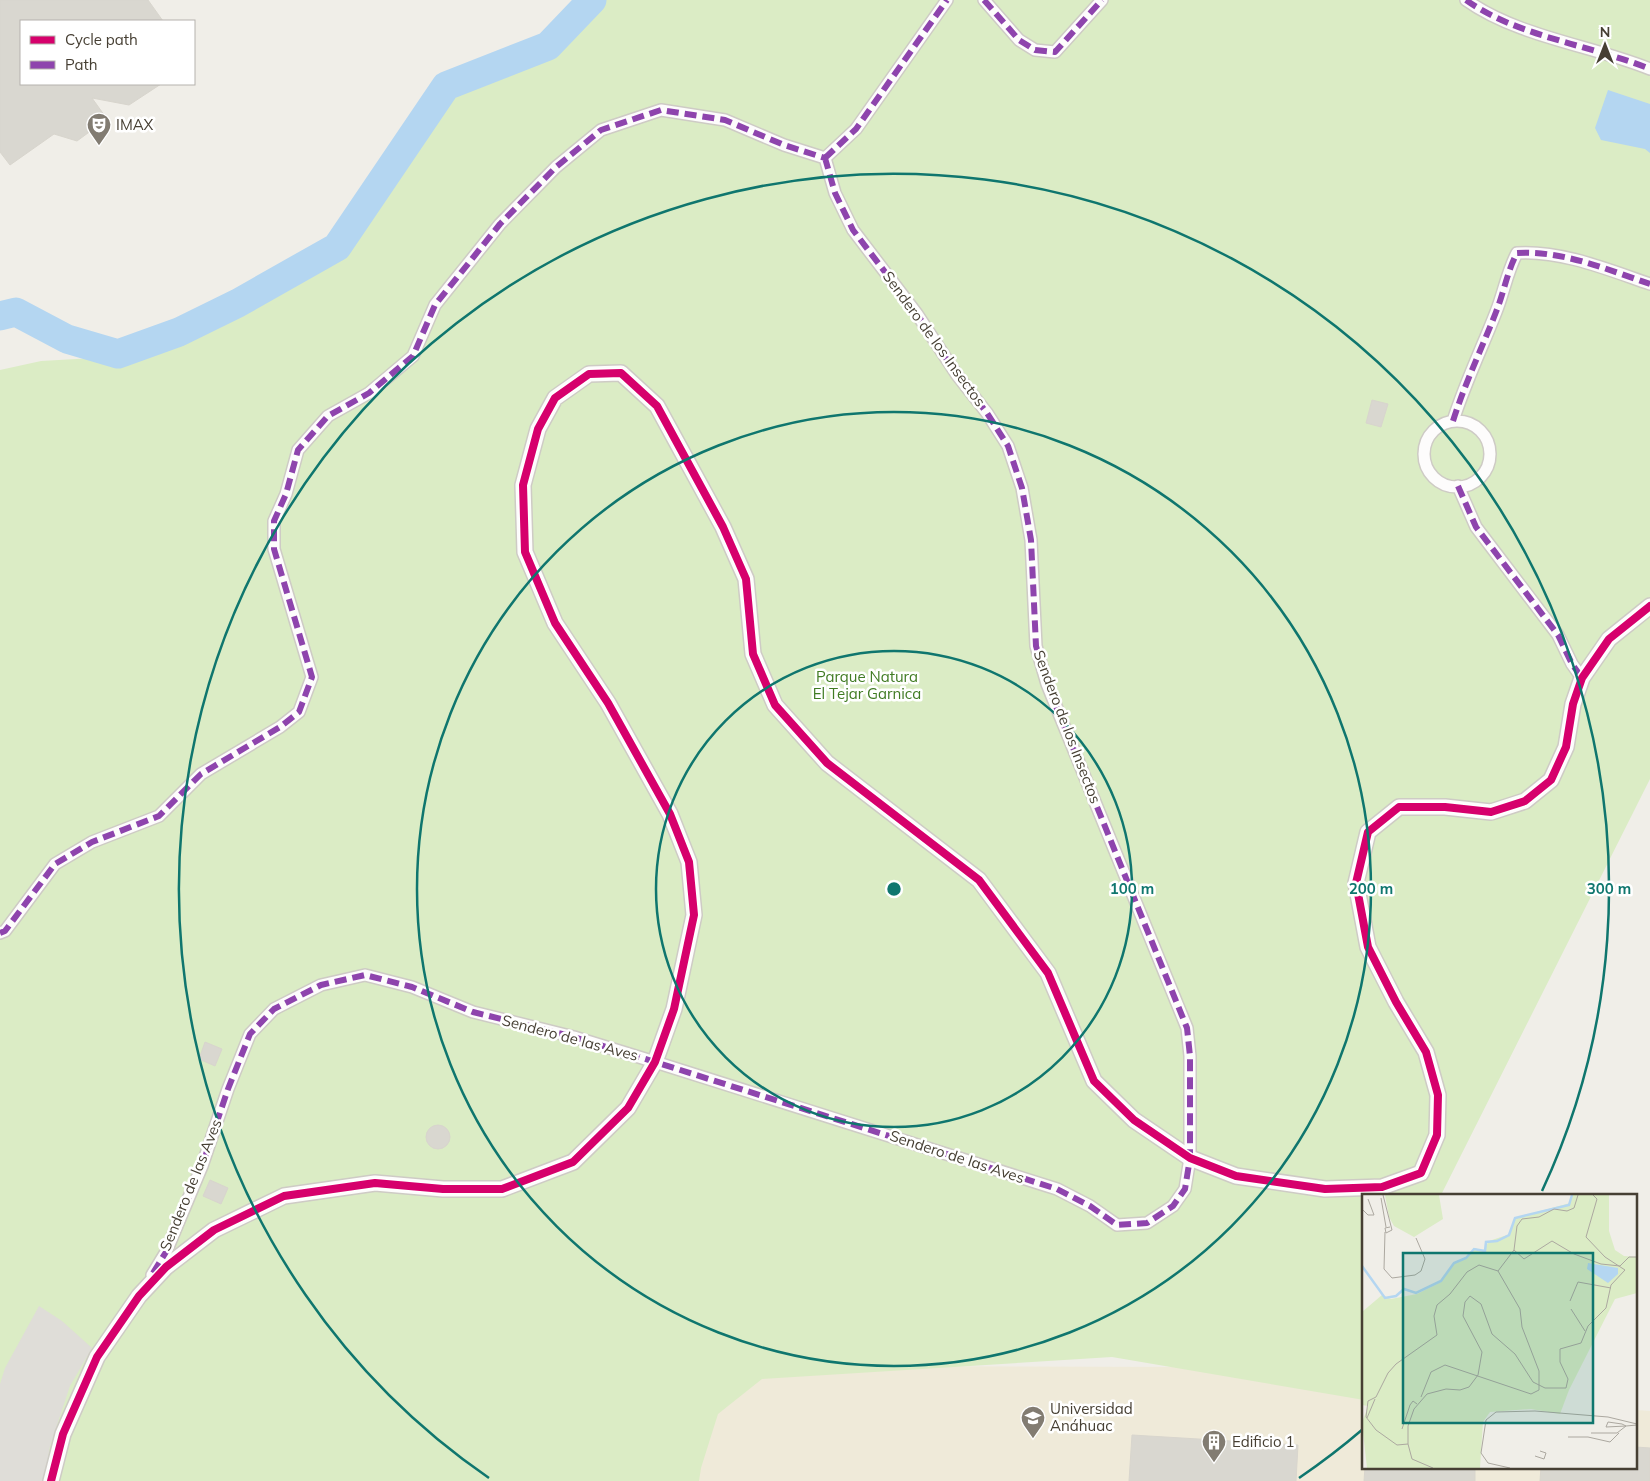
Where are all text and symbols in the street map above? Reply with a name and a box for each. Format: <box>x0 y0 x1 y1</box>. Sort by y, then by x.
legend <box>20 20 195 85</box>
north arrow <box>1580 20 1630 70</box>
text: N <box>1600 23 1610 41</box>
text: Cycle path <box>65 30 138 49</box>
text: Path <box>65 55 97 74</box>
theatre icon: IMAX <box>86 112 112 146</box>
place label: IMAX <box>116 115 154 134</box>
street label: Sendero de los Insectos <box>879 267 990 410</box>
street label: Sendero de los Insectos <box>1029 647 1105 806</box>
park label: Parque Natura El Tejar Garnica <box>813 667 921 703</box>
text: 100 m <box>1110 879 1154 898</box>
text: 200 m <box>1349 879 1393 898</box>
text: 300 m <box>1587 879 1631 898</box>
centre of rings <box>885 880 903 898</box>
street label: Sendero de las Aves <box>500 1010 640 1065</box>
street label: Sendero de las Aves <box>155 1116 226 1253</box>
street label: Sendero de las Aves <box>887 1126 1027 1187</box>
inset map <box>1362 1194 1638 1468</box>
place label: Universidad Anáhuac <box>1050 1399 1133 1435</box>
school or university icon: Universidad Anáhuac <box>1020 1405 1046 1439</box>
building icon: Edificio 1 <box>1201 1429 1227 1463</box>
place label: Edificio 1 <box>1232 1432 1294 1451</box>

